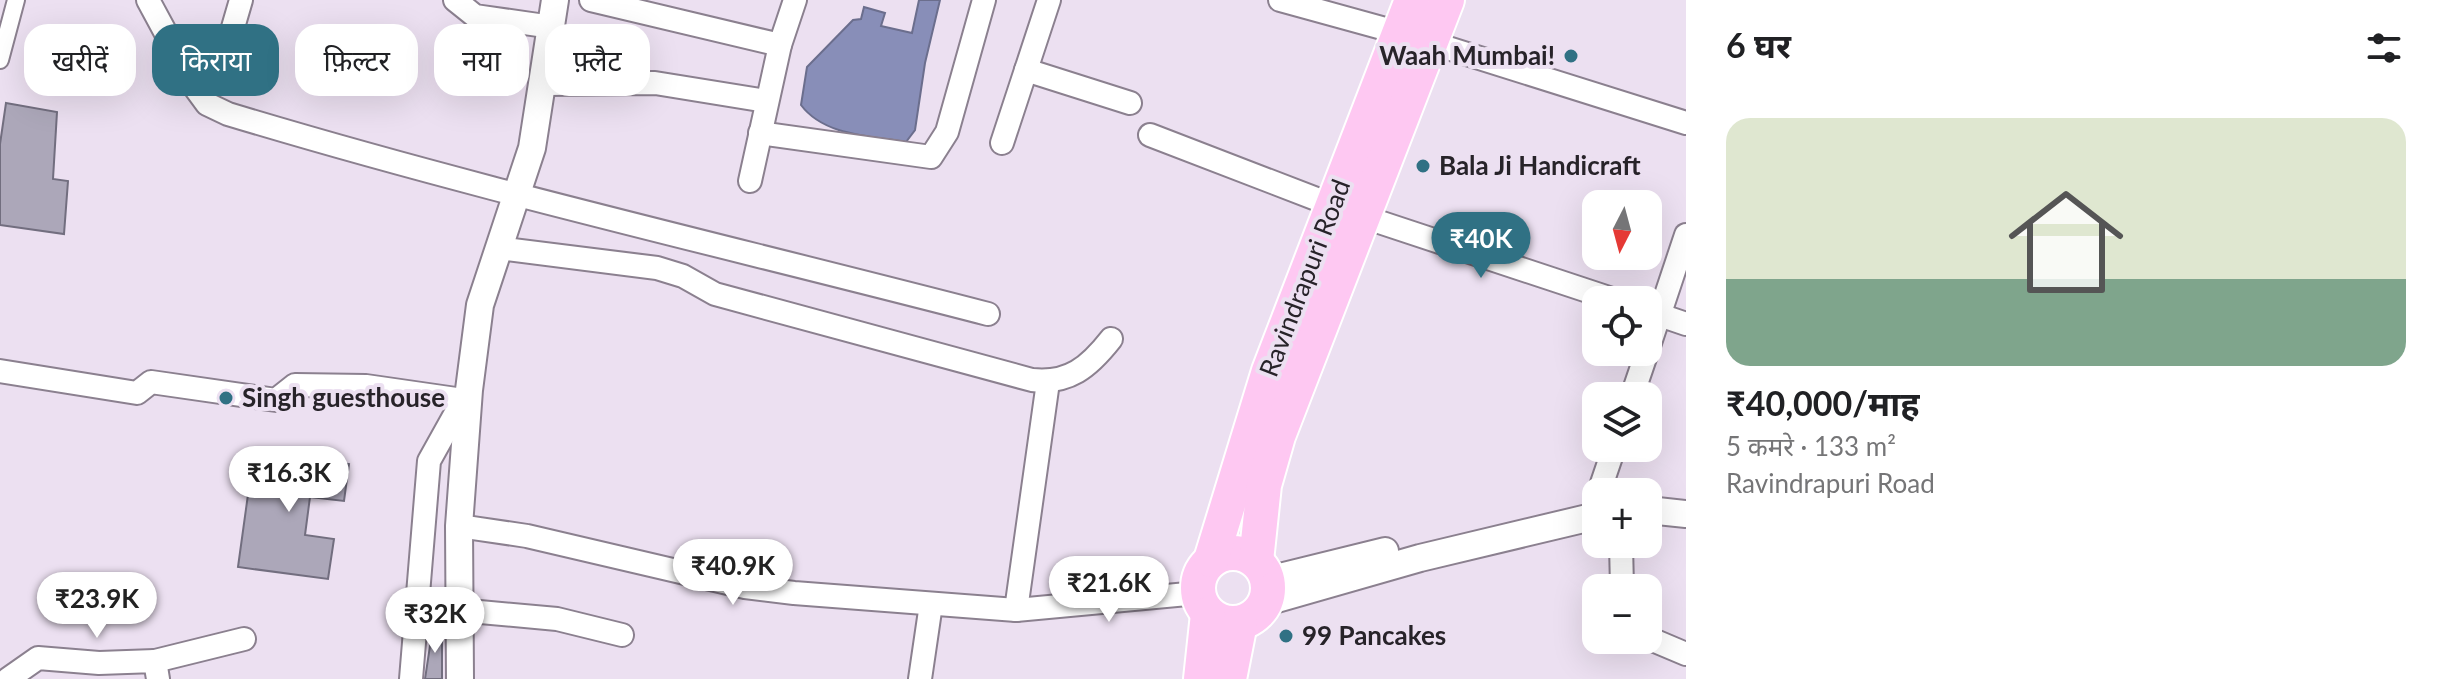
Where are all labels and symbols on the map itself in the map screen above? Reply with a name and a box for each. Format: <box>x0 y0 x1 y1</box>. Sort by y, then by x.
place label: Waah Mumbai! <box>1379 39 1555 71</box>
marker: Waah Mumbai! <box>1562 47 1580 65</box>
place label: Bala Ji Handicraft <box>1439 149 1641 181</box>
marker: Bala Ji Handicraft <box>1414 157 1432 175</box>
street label: Ravindrapuri Road <box>1252 174 1356 381</box>
north arrow <box>1582 190 1662 270</box>
pin: ₹40K <box>1434 212 1528 280</box>
place label: Singh guesthouse <box>242 381 445 413</box>
marker: Singh guesthouse <box>217 389 235 407</box>
pin: ₹16.3K <box>224 446 354 514</box>
pin: ₹40.9K <box>668 539 798 607</box>
pin: ₹21.6K <box>1044 556 1174 624</box>
pin: ₹23.9K <box>32 572 162 640</box>
pin: ₹32K <box>388 587 482 655</box>
place label: 99 Pancakes <box>1302 619 1446 651</box>
marker: 99 Pancakes <box>1277 627 1295 645</box>

